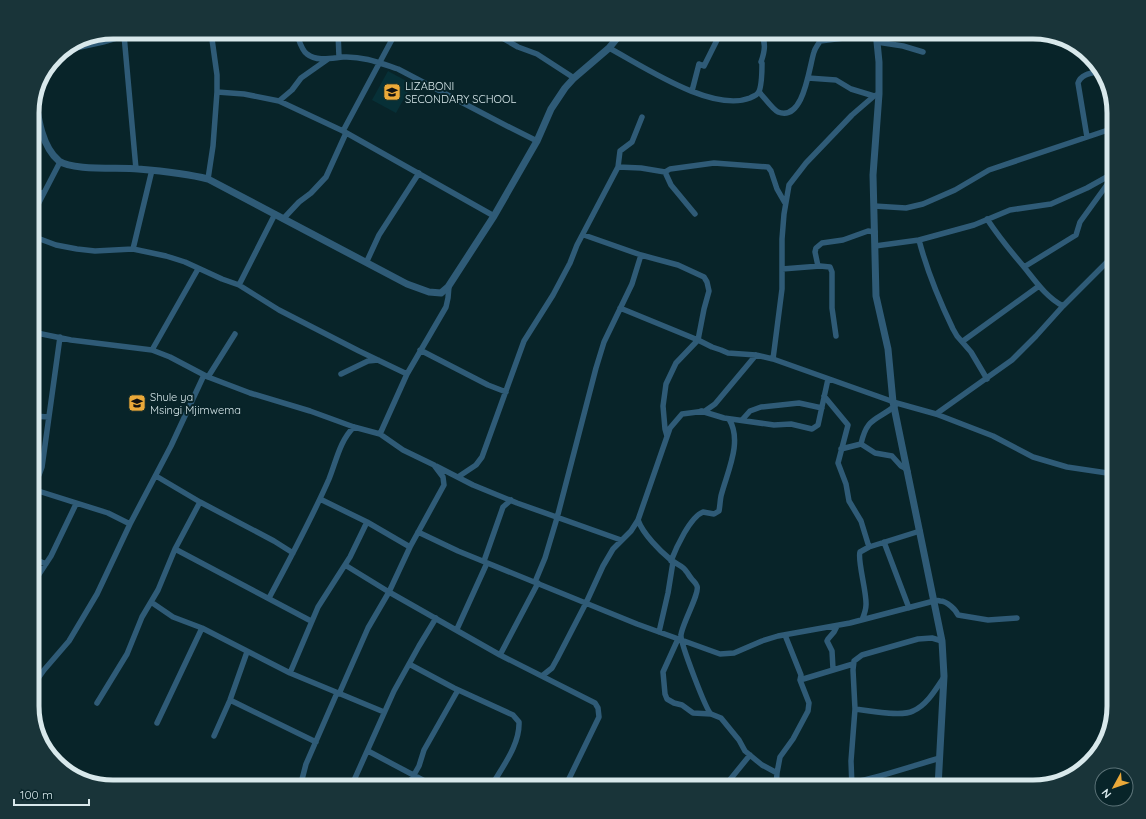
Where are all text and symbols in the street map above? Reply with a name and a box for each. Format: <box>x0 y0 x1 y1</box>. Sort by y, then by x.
place label: LIZABONI SECONDARY SCHOOL <box>405 79 516 106</box>
school or university icon: LIZABONI SECONDARY SCHOOL <box>382 82 402 102</box>
place label: Shule ya Msingi Mjimwema <box>150 390 241 417</box>
school or university icon: Shule ya Msingi Mjimwema <box>127 393 147 413</box>
north arrow <box>1094 767 1134 807</box>
scale bar <box>14 781 89 807</box>
text: N <box>1098 786 1114 801</box>
text: 100 m <box>20 787 53 802</box>

